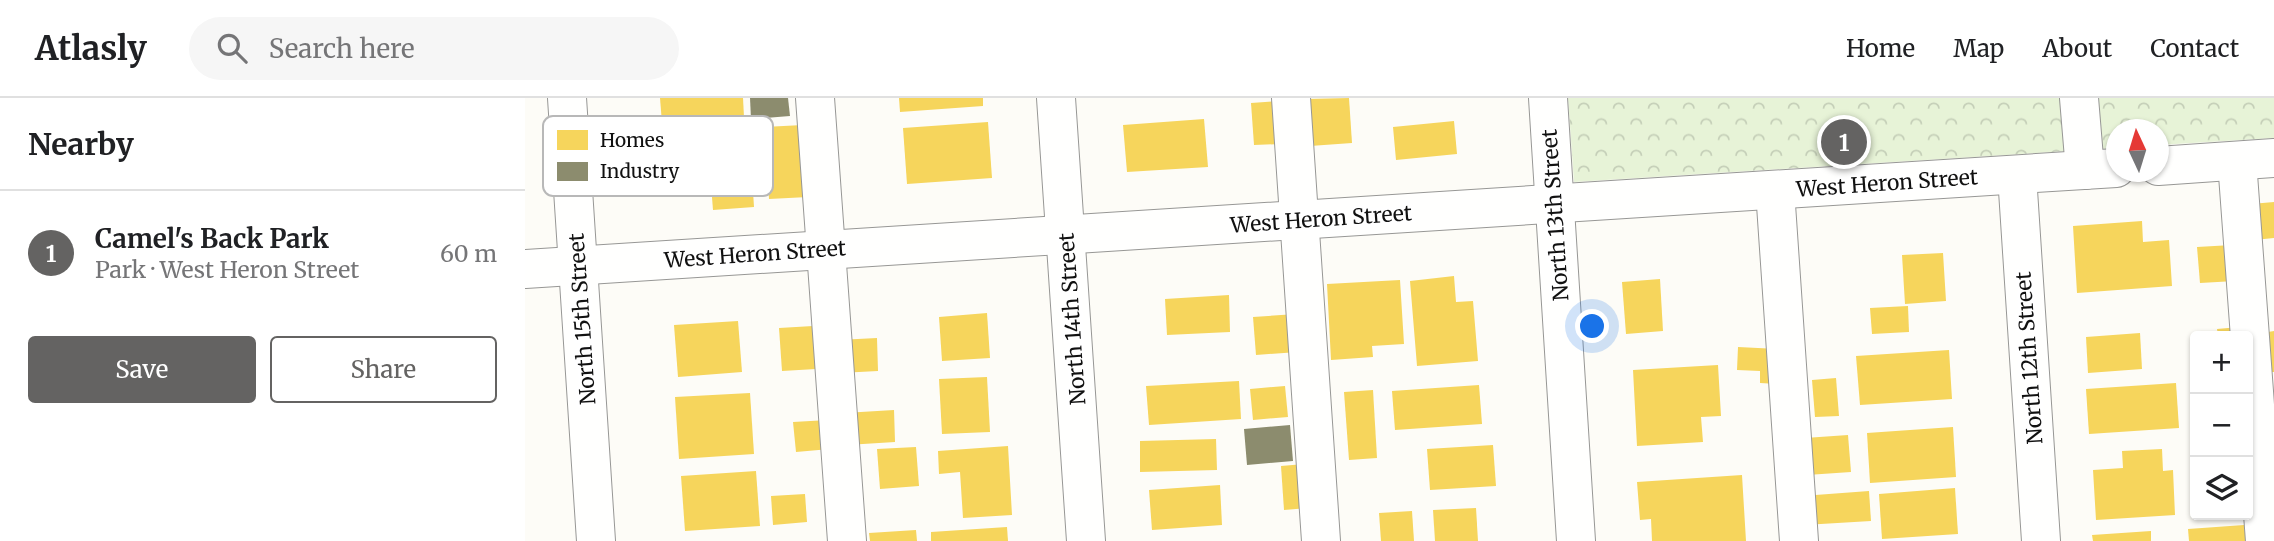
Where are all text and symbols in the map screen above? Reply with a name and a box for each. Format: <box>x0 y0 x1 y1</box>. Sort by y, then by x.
search box <box>189 17 679 80</box>
text: Atlasly <box>35 28 147 69</box>
icon: search <box>213 29 251 67</box>
text: Search here <box>269 32 415 65</box>
text: Home <box>1846 33 1915 64</box>
text: Map <box>1953 33 2004 64</box>
text: About <box>2042 33 2112 64</box>
text: Contact <box>2150 33 2239 64</box>
legend <box>543 116 773 196</box>
pin: 1 <box>1821 116 1867 168</box>
north arrow <box>2106 119 2169 182</box>
text: Nearby <box>28 125 134 163</box>
text: Homes <box>600 128 664 152</box>
street label: North 13th Street <box>1536 128 1574 302</box>
text: Industry <box>600 159 679 183</box>
street label: West Heron Street <box>1794 163 1979 203</box>
street label: West Heron Street <box>1228 199 1413 239</box>
text: Camel's Back Park <box>95 222 329 255</box>
street label: North 15th Street <box>563 232 601 406</box>
street label: North 14th Street <box>1053 232 1091 406</box>
street label: West Heron Street <box>662 234 847 274</box>
text: 1 <box>46 239 56 268</box>
text: 60 m <box>440 239 497 268</box>
text: Park · West Heron Street <box>95 255 359 284</box>
street label: North 12th Street <box>2009 271 2049 445</box>
your location <box>1575 309 1609 343</box>
map controls <box>2190 331 2253 520</box>
button: + <box>2190 331 2253 394</box>
button: Save <box>28 336 256 403</box>
button: Share <box>270 336 497 403</box>
button: − <box>2190 394 2253 457</box>
button: layers <box>2190 457 2253 520</box>

